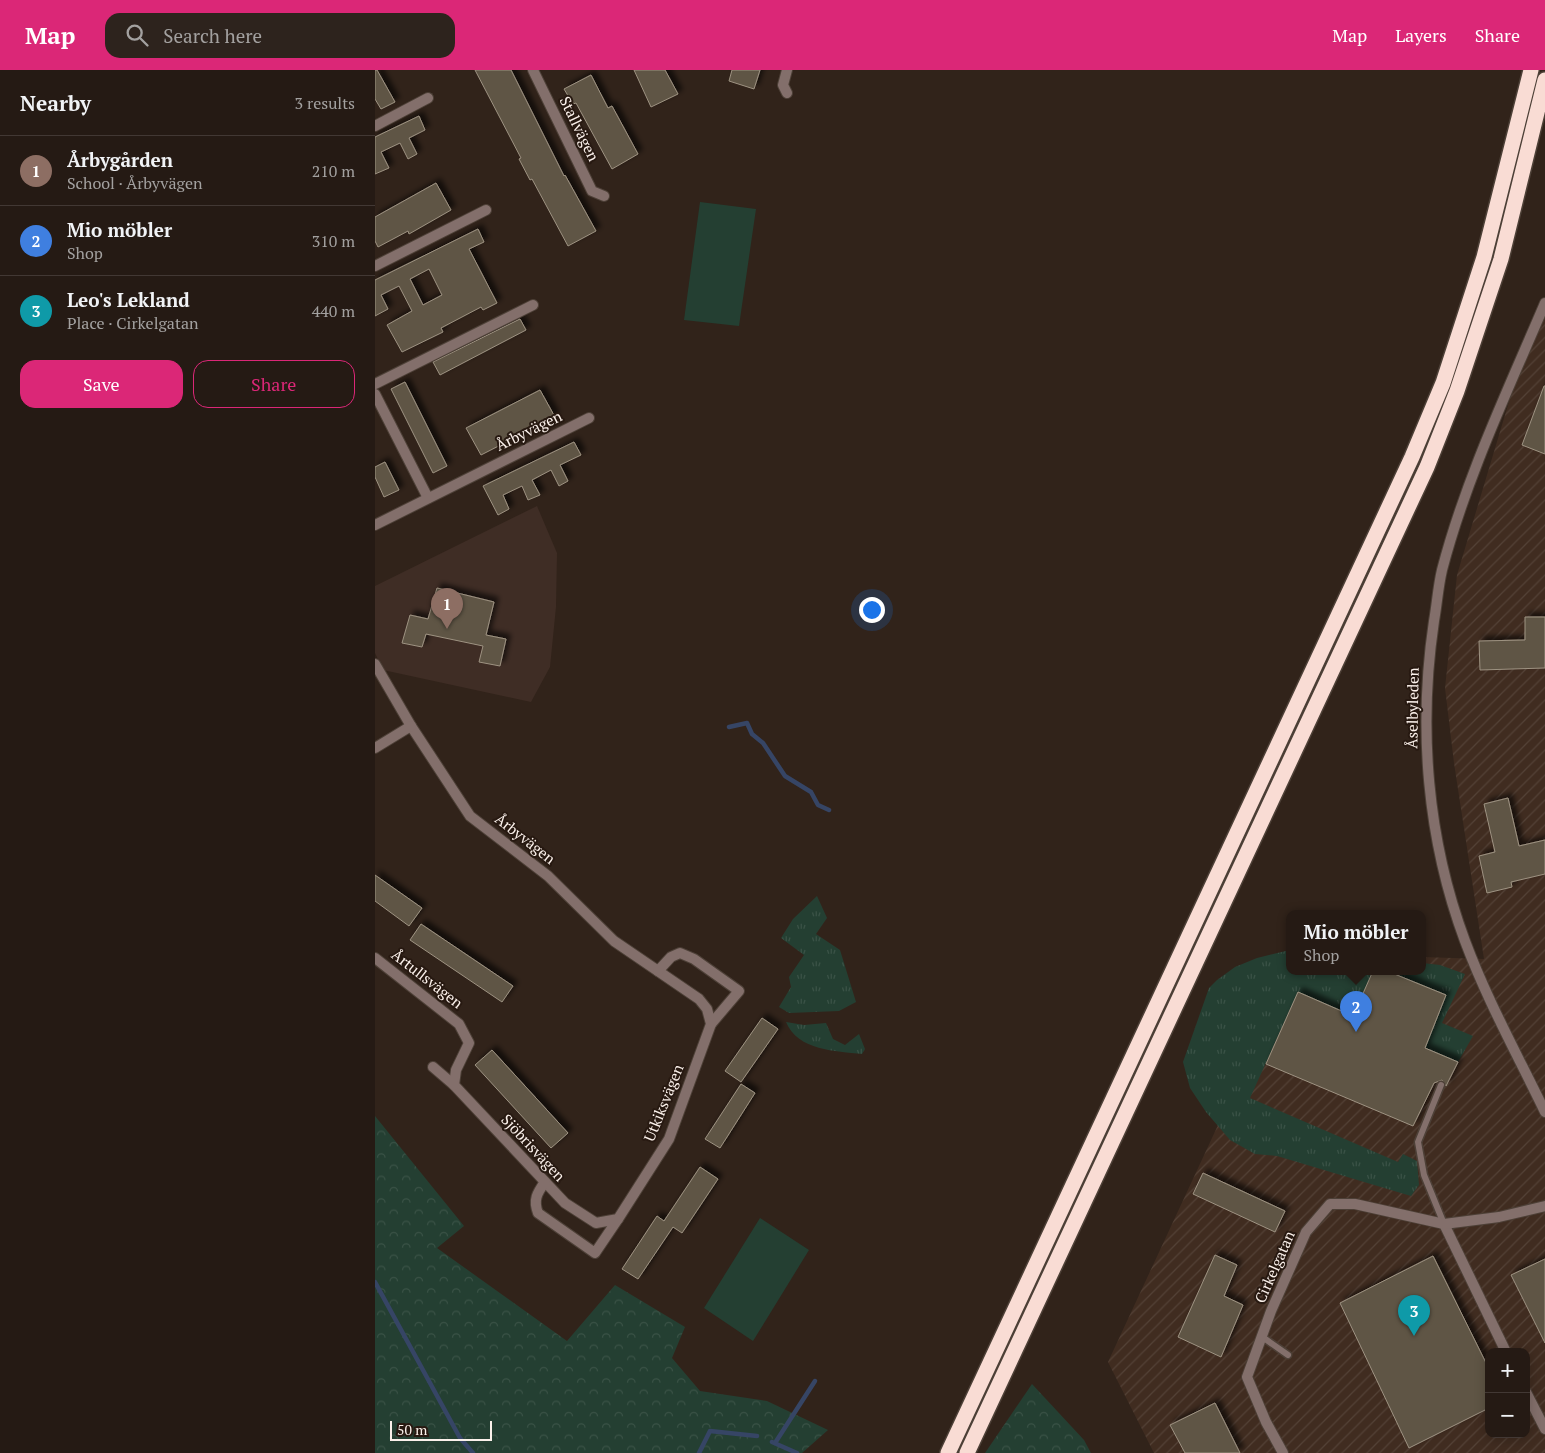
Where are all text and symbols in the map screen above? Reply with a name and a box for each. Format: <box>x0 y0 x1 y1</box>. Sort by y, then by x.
search box <box>105 13 455 58</box>
text: Map <box>25 19 75 51</box>
icon: search <box>123 21 151 49</box>
text: Search here <box>163 23 262 48</box>
text: Map <box>1332 23 1367 47</box>
text: Layers <box>1395 23 1447 47</box>
text: Share <box>1475 23 1520 47</box>
text: Nearby <box>20 89 91 117</box>
text: 3 results <box>295 92 355 114</box>
street label: Stallvägen <box>556 93 604 164</box>
text: Årbygården <box>67 147 173 172</box>
text: 1 <box>31 160 41 182</box>
text: 210 m <box>312 160 355 182</box>
text: School · Årbyvägen <box>67 172 202 194</box>
text: Mio möbler <box>67 217 172 242</box>
text: 2 <box>31 230 41 252</box>
text: 310 m <box>312 230 355 252</box>
text: Shop <box>67 242 103 264</box>
text: Leo's Lekland <box>67 287 190 312</box>
text: 3 <box>31 300 41 322</box>
text: 440 m <box>312 300 355 322</box>
text: Place · Cirkelgatan <box>67 312 198 334</box>
button: Save <box>20 360 183 408</box>
button: Share <box>193 360 355 408</box>
street label: Årbyvägen <box>492 405 565 455</box>
pin: 1 <box>431 588 463 629</box>
your location <box>859 597 885 623</box>
street label: Åselbyleden <box>1401 667 1423 749</box>
street label: Årbyvägen <box>491 808 560 868</box>
popup <box>1286 910 1426 975</box>
text: Mio möbler <box>1303 919 1409 944</box>
street label: Årtullsvägen <box>388 944 467 1012</box>
text: Shop <box>1303 944 1339 966</box>
pin: 2 <box>1340 991 1372 1032</box>
street label: Utkiksvägen <box>639 1061 688 1144</box>
street label: Sjöbrisvägen <box>497 1109 570 1185</box>
street label: Cirkelgatan <box>1249 1227 1299 1306</box>
pin: 3 <box>1398 1295 1430 1336</box>
map controls <box>1485 1348 1530 1438</box>
button: + <box>1485 1348 1530 1393</box>
button: − <box>1485 1393 1530 1438</box>
scale bar <box>390 1418 493 1441</box>
text: 50 m <box>397 1420 427 1439</box>

